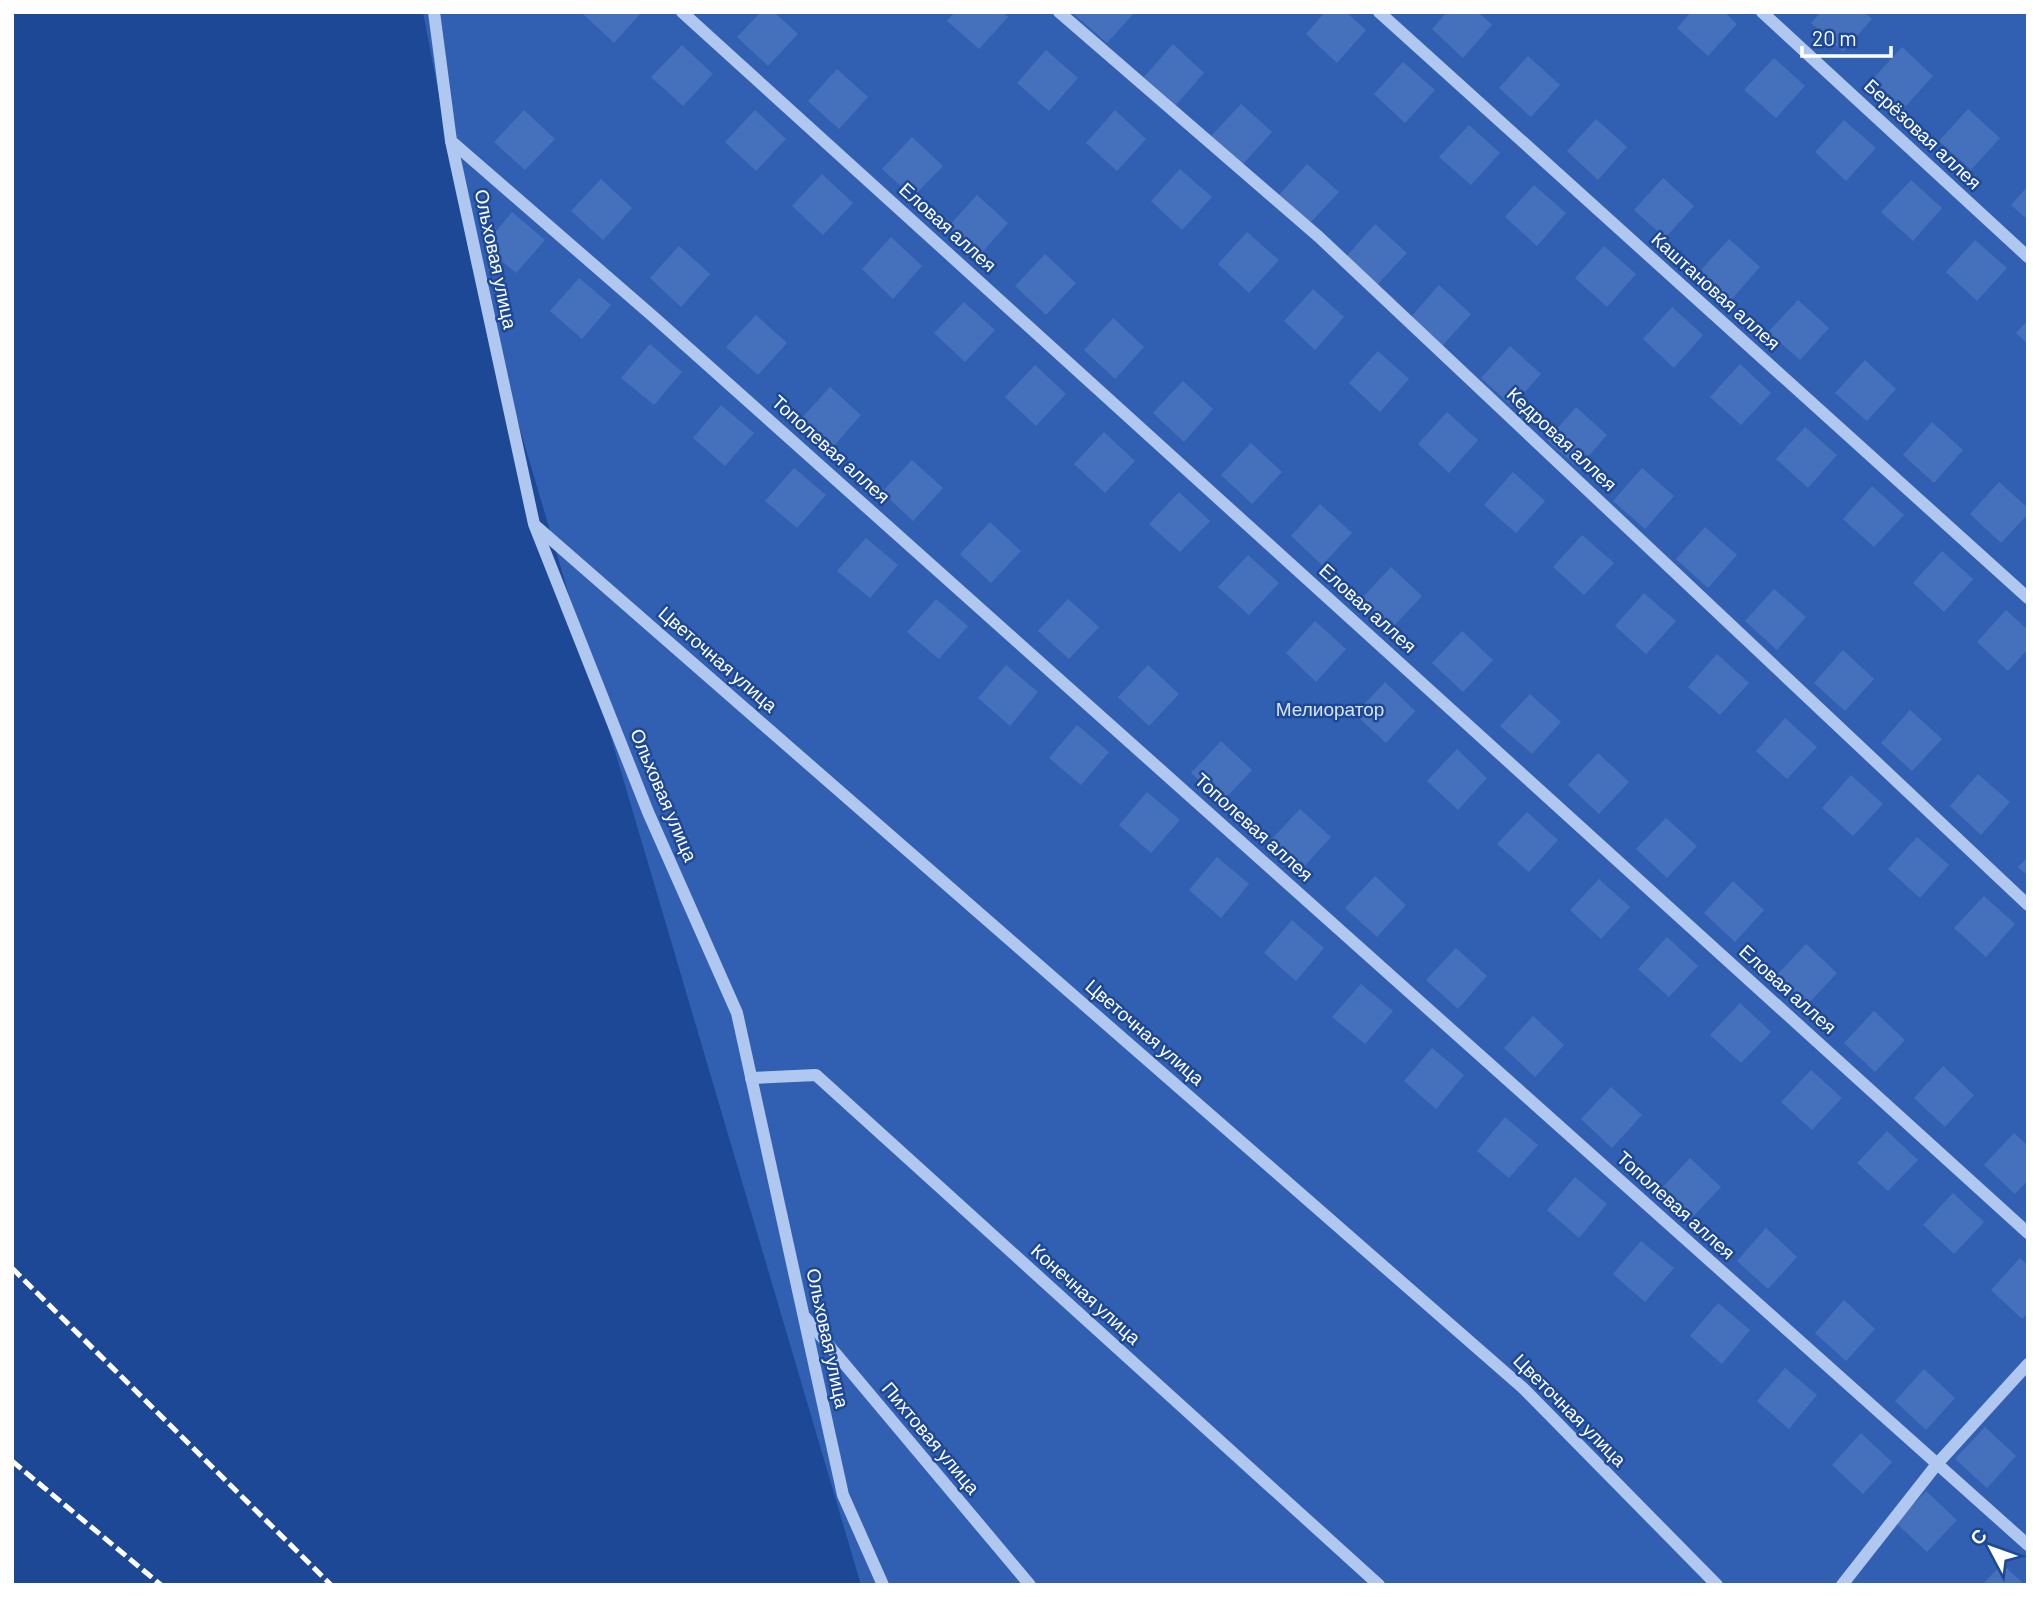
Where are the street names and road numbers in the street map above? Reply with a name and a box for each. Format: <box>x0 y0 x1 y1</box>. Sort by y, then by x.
street label: Берёзовая аллея <box>1860 74 1987 194</box>
street label: Еловая аллея <box>895 177 1002 276</box>
street label: Ольховая улица <box>470 187 523 331</box>
street label: Каштановая аллея <box>1647 227 1785 354</box>
street label: Кедровая аллея <box>1503 382 1622 495</box>
street label: Тополевая аллея <box>768 390 895 508</box>
street label: Еловая аллея <box>1315 558 1422 657</box>
street label: Цветочная улица <box>654 601 783 717</box>
street label: Ольховая улица <box>626 725 703 865</box>
street label: Тополевая аллея <box>1191 768 1318 886</box>
street label: Еловая аллея <box>1735 939 1842 1038</box>
street label: Цветочная улица <box>1081 974 1210 1090</box>
street label: Тополевая аллея <box>1613 1146 1740 1264</box>
street label: Конечная улица <box>1027 1238 1146 1349</box>
street label: Ольховая улица <box>802 1266 855 1410</box>
street label: Цветочная улица <box>1509 1349 1632 1471</box>
street label: Пихтовая улица <box>878 1377 985 1499</box>

